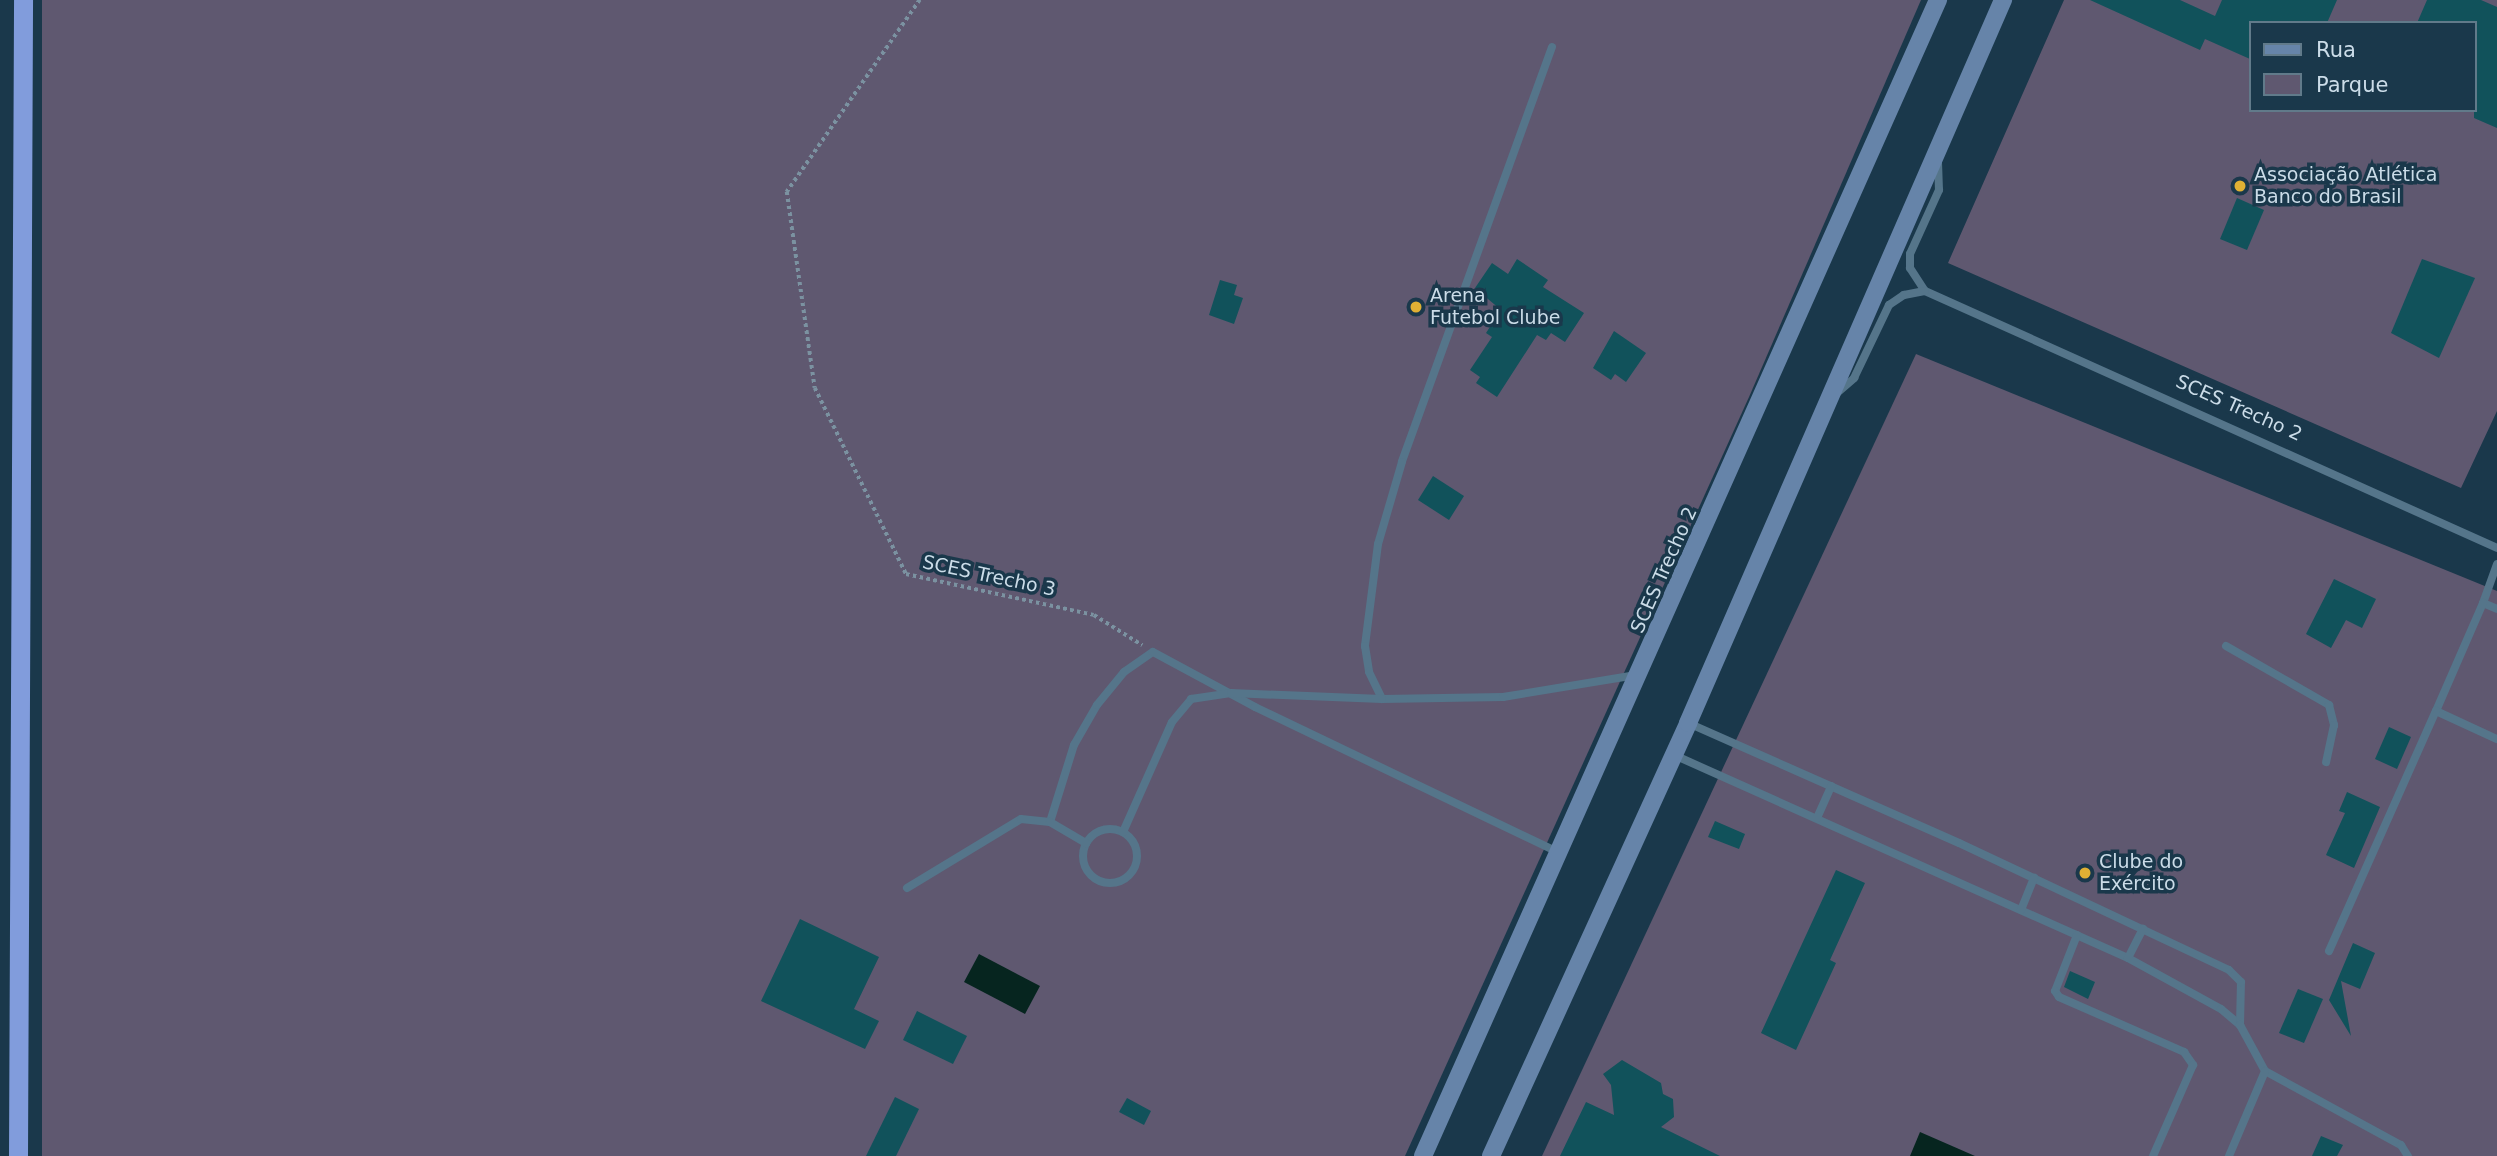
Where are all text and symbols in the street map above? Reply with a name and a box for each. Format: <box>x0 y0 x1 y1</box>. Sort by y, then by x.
legend <box>2248 21 2476 112</box>
text: Rua <box>2316 38 2356 62</box>
text: Parque <box>2316 73 2388 97</box>
place label: Associação Atlética Banco do Brasil <box>2254 164 2437 208</box>
marker: Associação Atlética Banco do Brasil <box>2232 178 2248 194</box>
place label: Arena Futebol Clube <box>1430 285 1560 329</box>
marker: Arena Futebol Clube <box>1408 299 1424 315</box>
street label: SCES Trecho 2 <box>2172 370 2306 446</box>
street label: SCES Trecho 2 <box>1626 503 1702 637</box>
street label: SCES Trecho 3 <box>920 551 1058 601</box>
place label: Clube do Exército <box>2099 851 2183 895</box>
marker: Clube do Exército <box>2077 865 2093 881</box>

